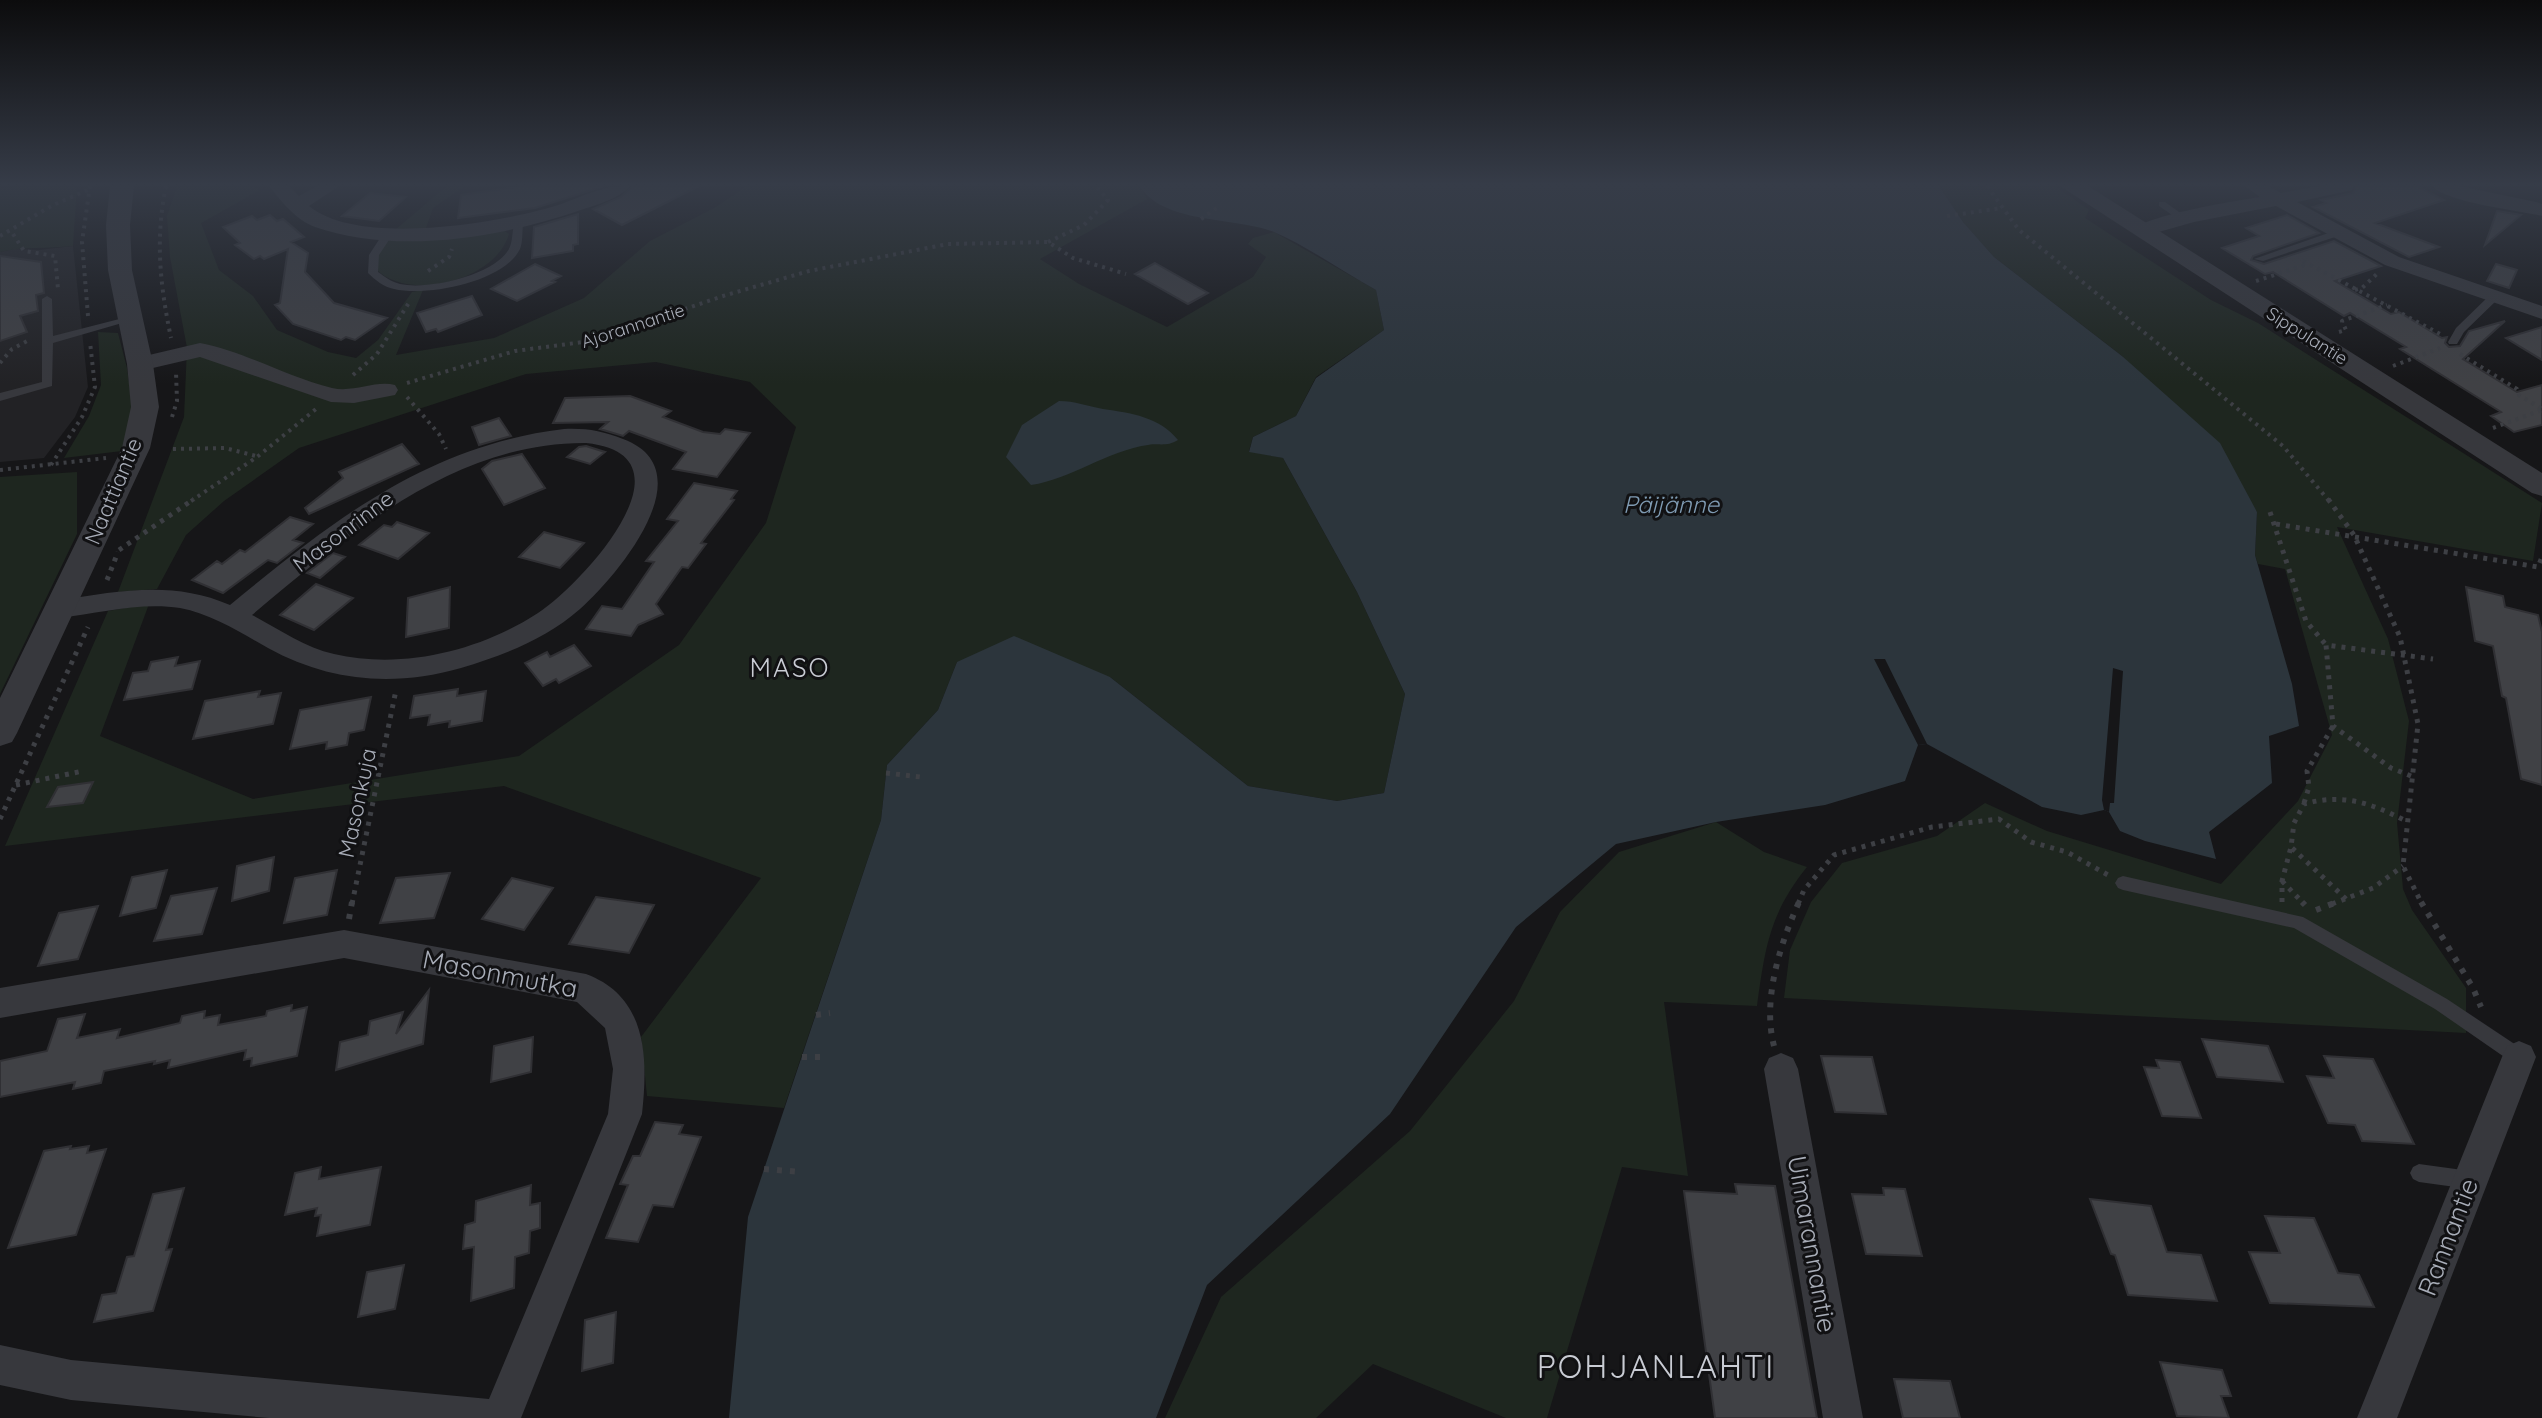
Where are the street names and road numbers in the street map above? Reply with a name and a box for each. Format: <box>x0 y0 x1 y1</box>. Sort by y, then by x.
street label: Ajorannantie <box>578 298 687 353</box>
street label: Sippulantie <box>2262 302 2352 370</box>
street label: Naattiantie <box>78 433 148 549</box>
street label: Masonrinne <box>287 484 399 578</box>
street label: Masonkuja <box>332 746 382 860</box>
street label: Masonmutka <box>420 942 580 1005</box>
street label: Uimarannantie <box>1781 1153 1844 1335</box>
street label: Rannantie <box>2410 1173 2485 1300</box>

